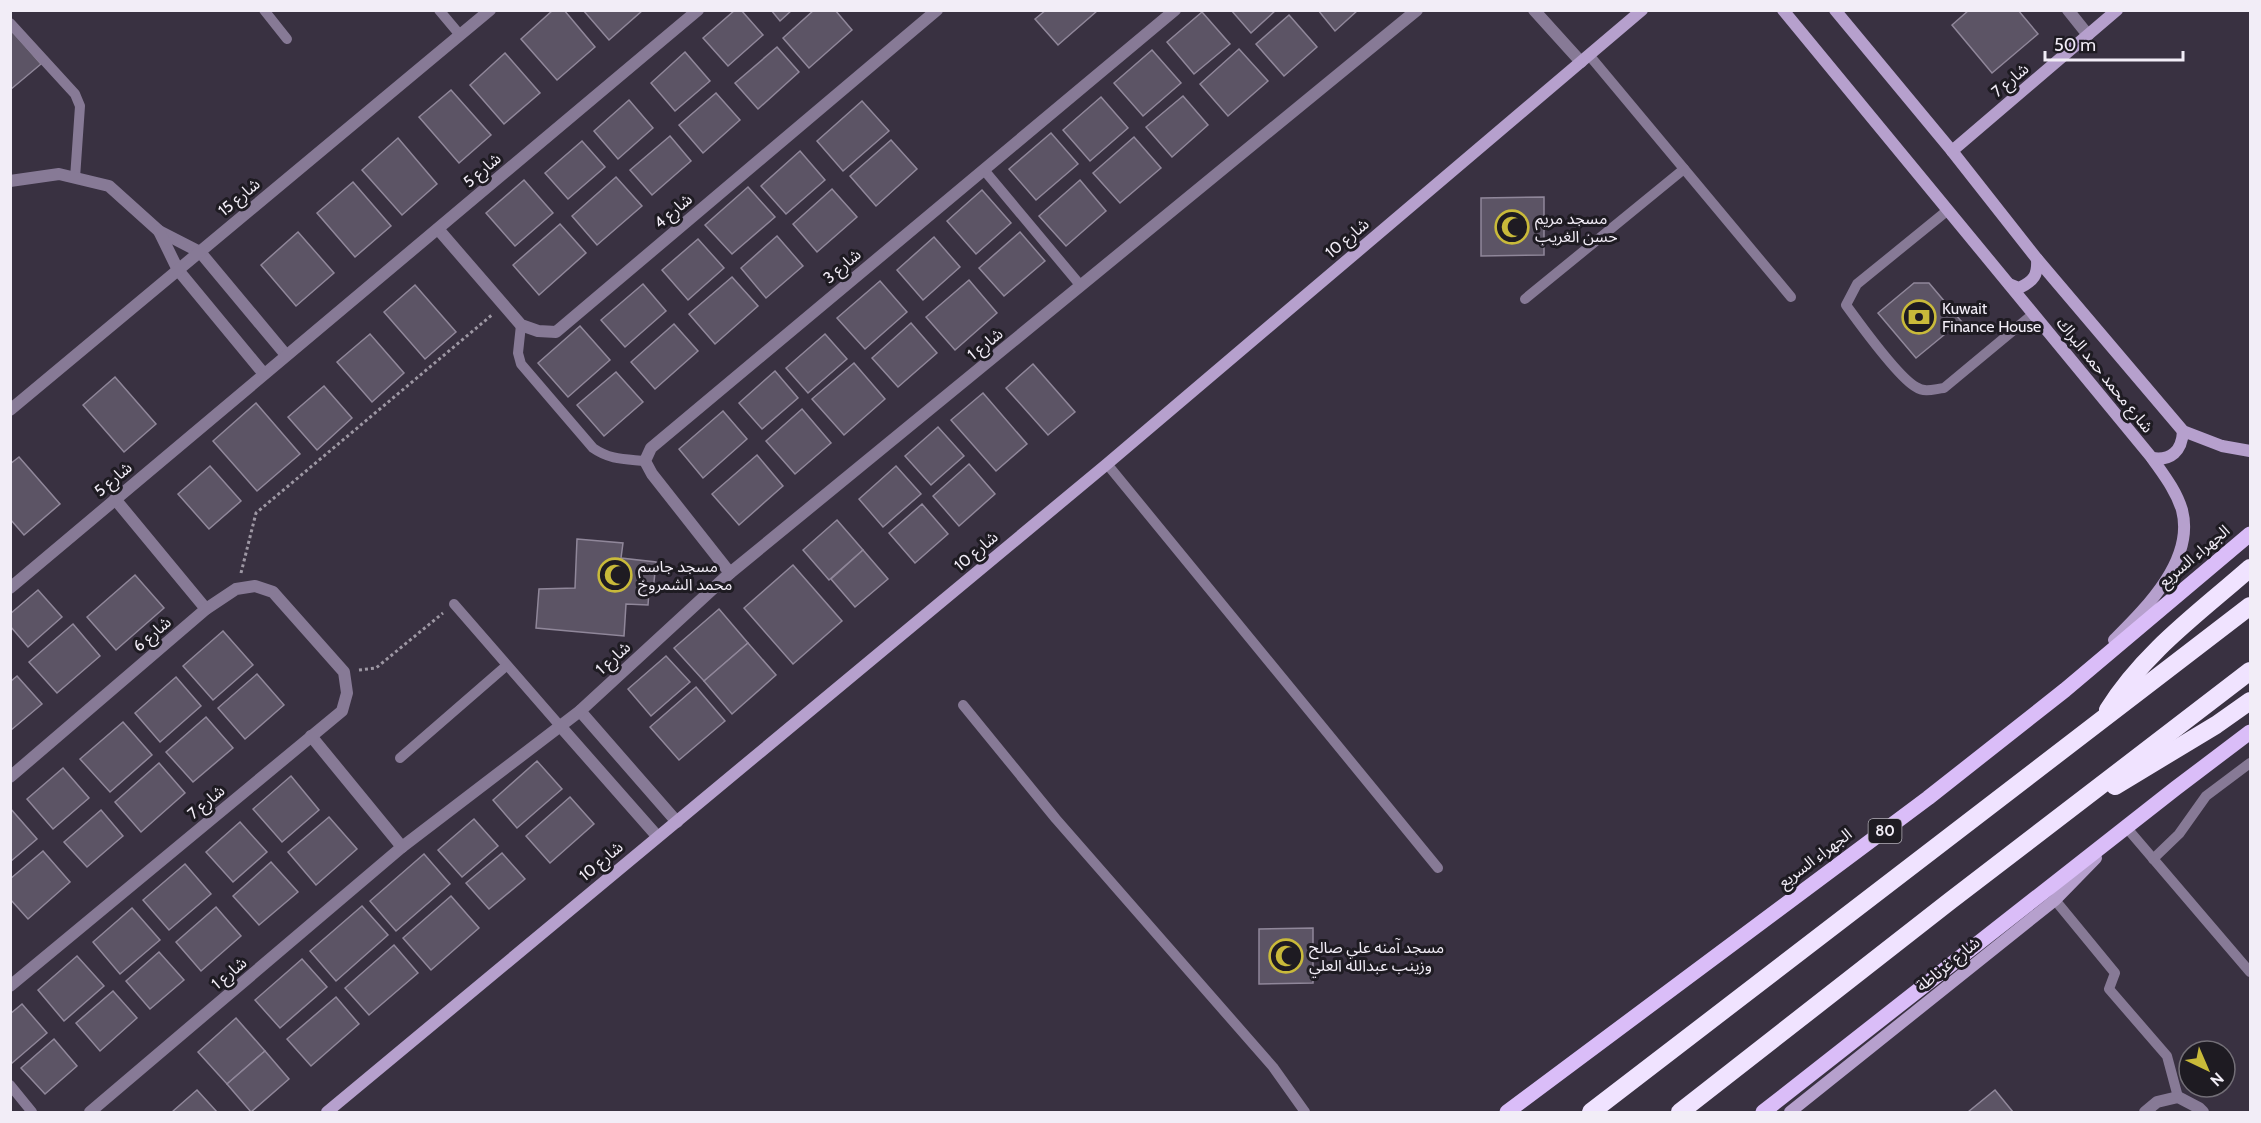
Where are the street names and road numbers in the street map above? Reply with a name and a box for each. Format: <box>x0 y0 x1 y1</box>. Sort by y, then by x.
street label: شارع 7 <box>1987 59 2034 103</box>
street label: شارع 5 <box>459 149 507 194</box>
street label: شارع 15 <box>214 174 266 222</box>
street label: شارع 4 <box>650 190 698 235</box>
street label: شارع 10 <box>1321 214 1375 264</box>
street label: شارع 3 <box>819 245 867 290</box>
street label: شارع محمد حمد البراك <box>2050 314 2157 438</box>
street label: شارع 1 <box>963 324 1008 366</box>
street label: شارع 5 <box>90 458 138 503</box>
street label: الجهراء السريع <box>2155 521 2235 594</box>
street label: شارع 10 <box>950 527 1004 577</box>
street label: شارع 6 <box>129 612 177 658</box>
street label: شارع 1 <box>592 638 636 681</box>
street label: شارع 7 <box>183 781 230 825</box>
road number: 80 <box>1868 819 1902 843</box>
street label: الجهراء السريع <box>1775 824 1857 894</box>
street label: شارع 10 <box>575 837 629 887</box>
street label: شارع غرناطة <box>1912 933 1986 998</box>
street label: شارع 1 <box>208 953 252 995</box>

